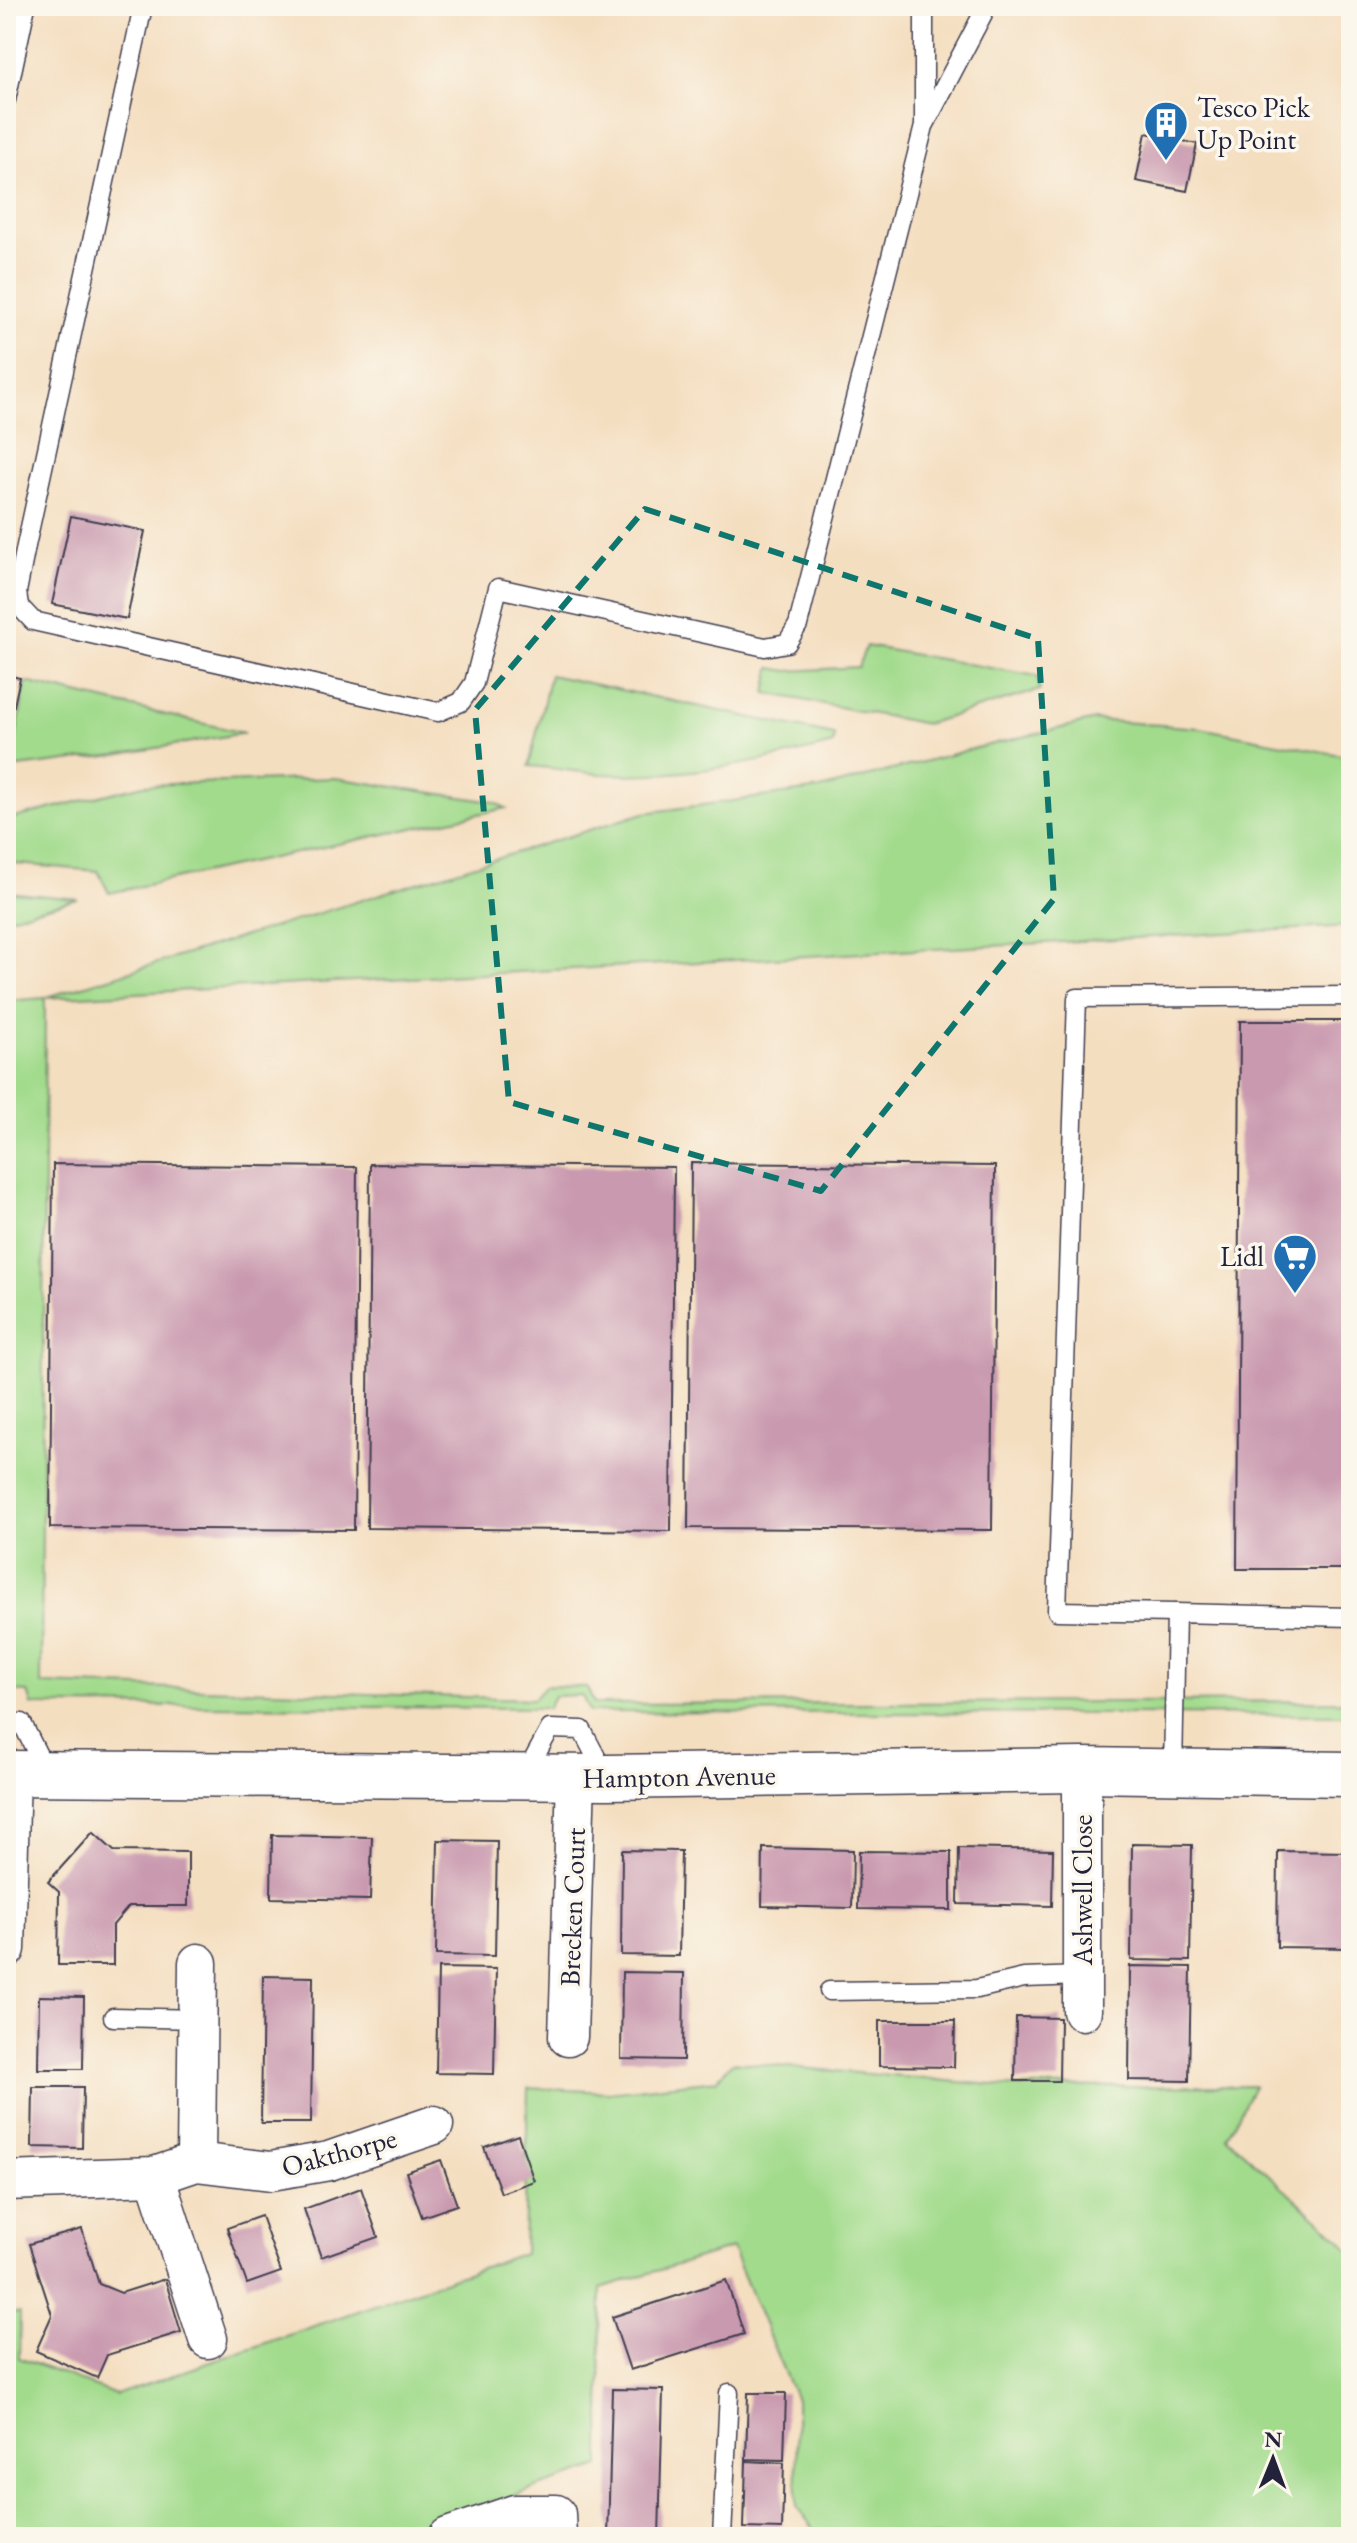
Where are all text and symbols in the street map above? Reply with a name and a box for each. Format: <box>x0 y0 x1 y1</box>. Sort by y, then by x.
place label: Tesco Pick Up Point <box>1197 89 1311 157</box>
building icon: Tesco Pick Up Point <box>1142 99 1190 162</box>
supermarket icon: Lidl <box>1271 1232 1319 1295</box>
place label: Lidl <box>1220 1238 1264 1274</box>
street label: Hampton Avenue <box>582 1756 776 1796</box>
street label: Ashwell Close <box>1064 1814 1100 1967</box>
street label: Brecken Court <box>551 1827 593 1987</box>
street label: Oakthorpe <box>278 2119 401 2185</box>
north arrow <box>1233 2419 1313 2499</box>
text: N <box>1264 2425 1283 2454</box>

